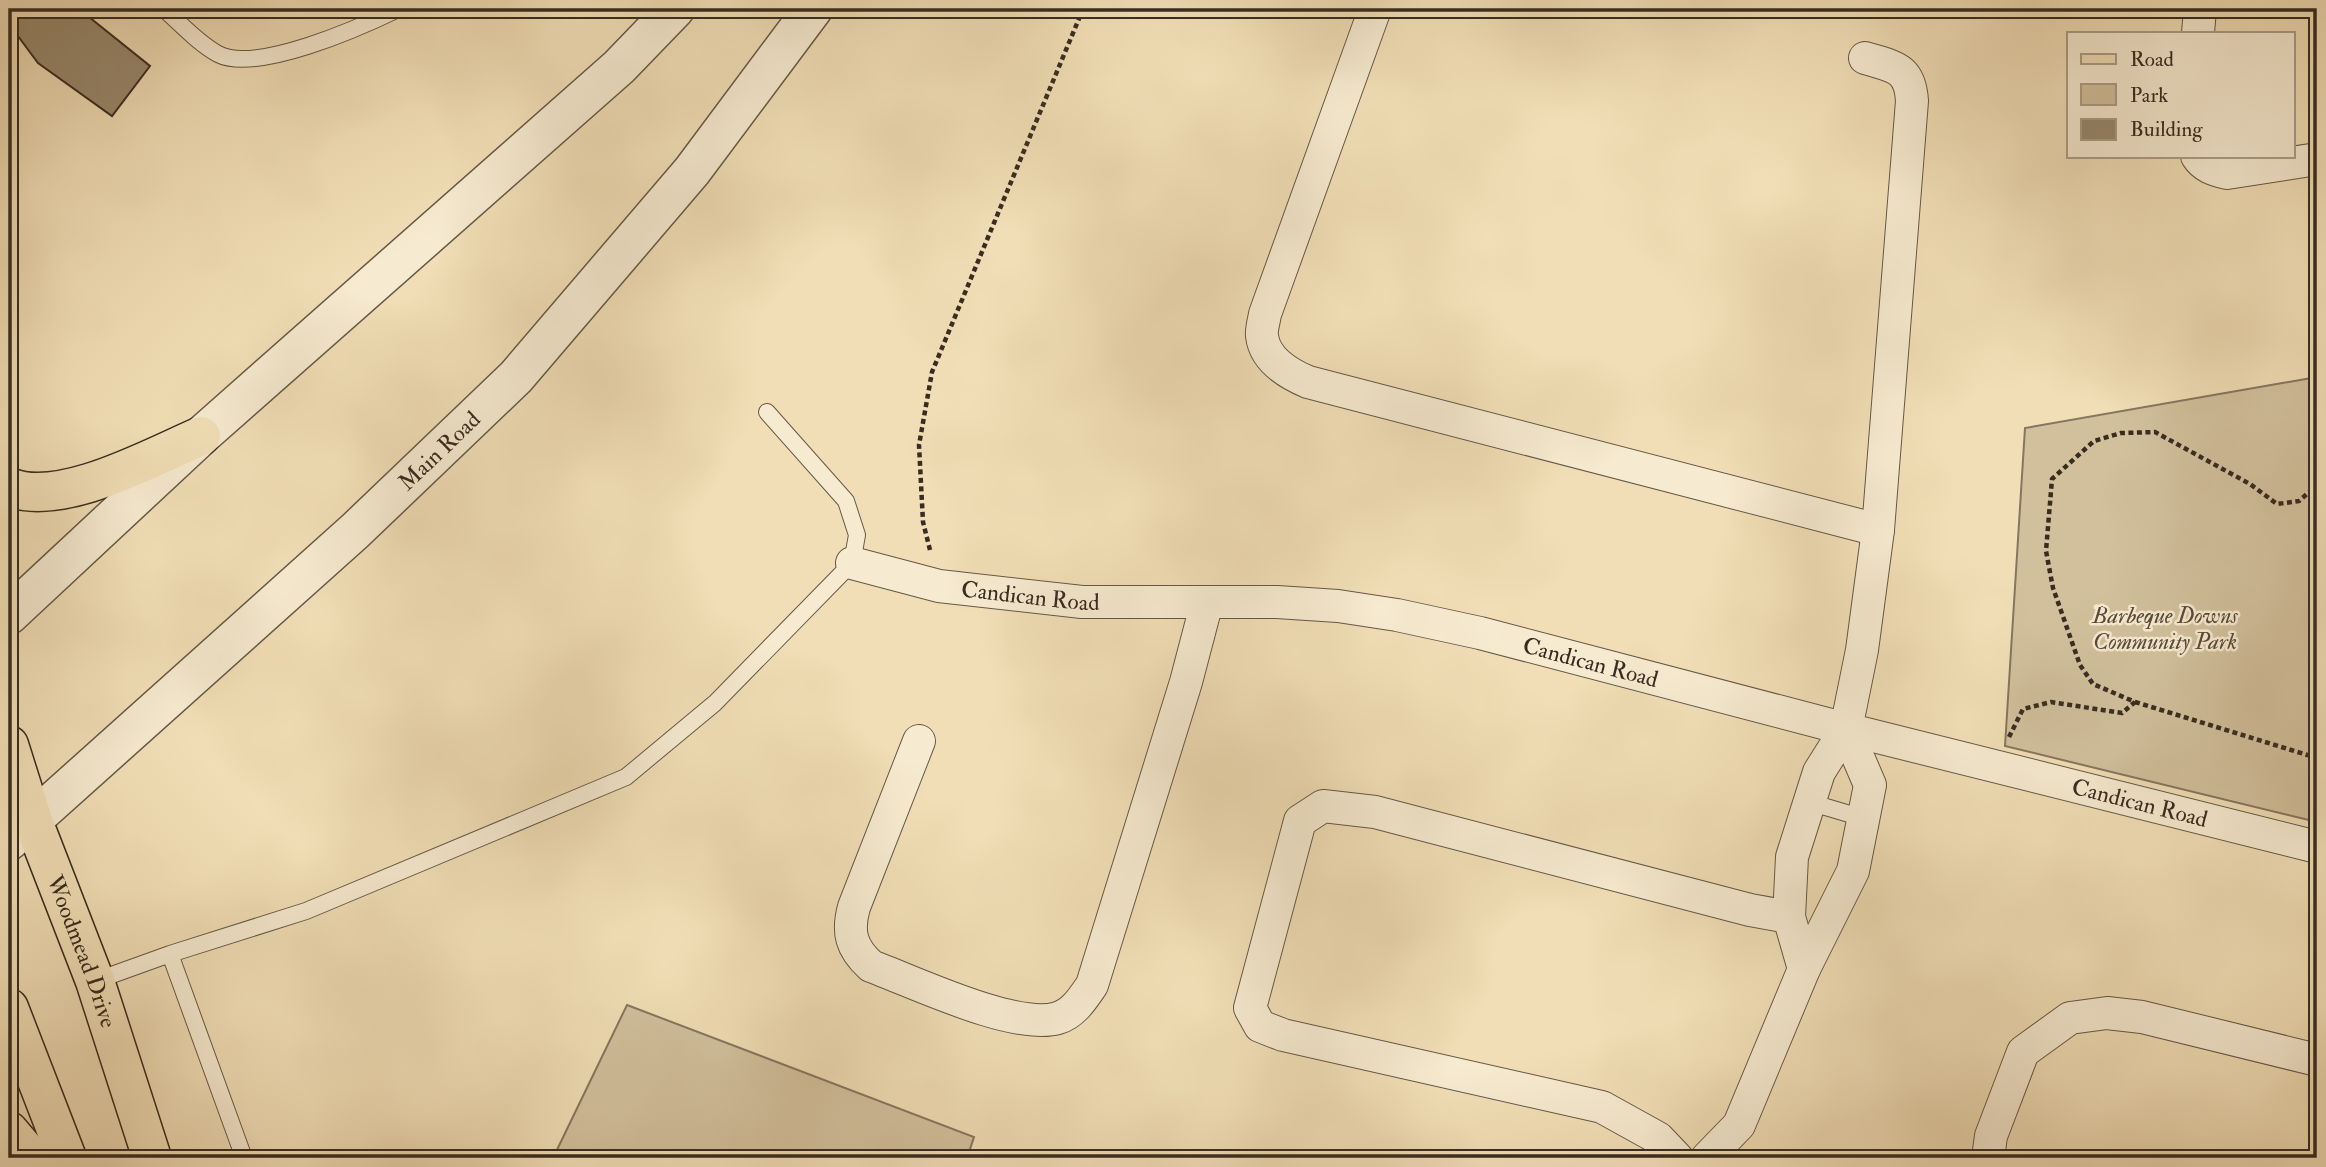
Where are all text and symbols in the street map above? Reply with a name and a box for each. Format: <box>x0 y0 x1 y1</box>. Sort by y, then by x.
legend <box>2067 32 2294 158</box>
text: Road <box>2130 46 2175 73</box>
text: Park <box>2130 82 2168 109</box>
text: Building <box>2130 116 2203 143</box>
street label: Main Road <box>392 405 486 496</box>
street label: Candican Road <box>960 574 1100 617</box>
park label: Barbeque Downs Community Park <box>2091 601 2238 656</box>
street label: Candican Road <box>1520 630 1662 694</box>
street label: Candican Road <box>2069 772 2211 834</box>
street label: Woodmead Drive <box>40 870 124 1031</box>

